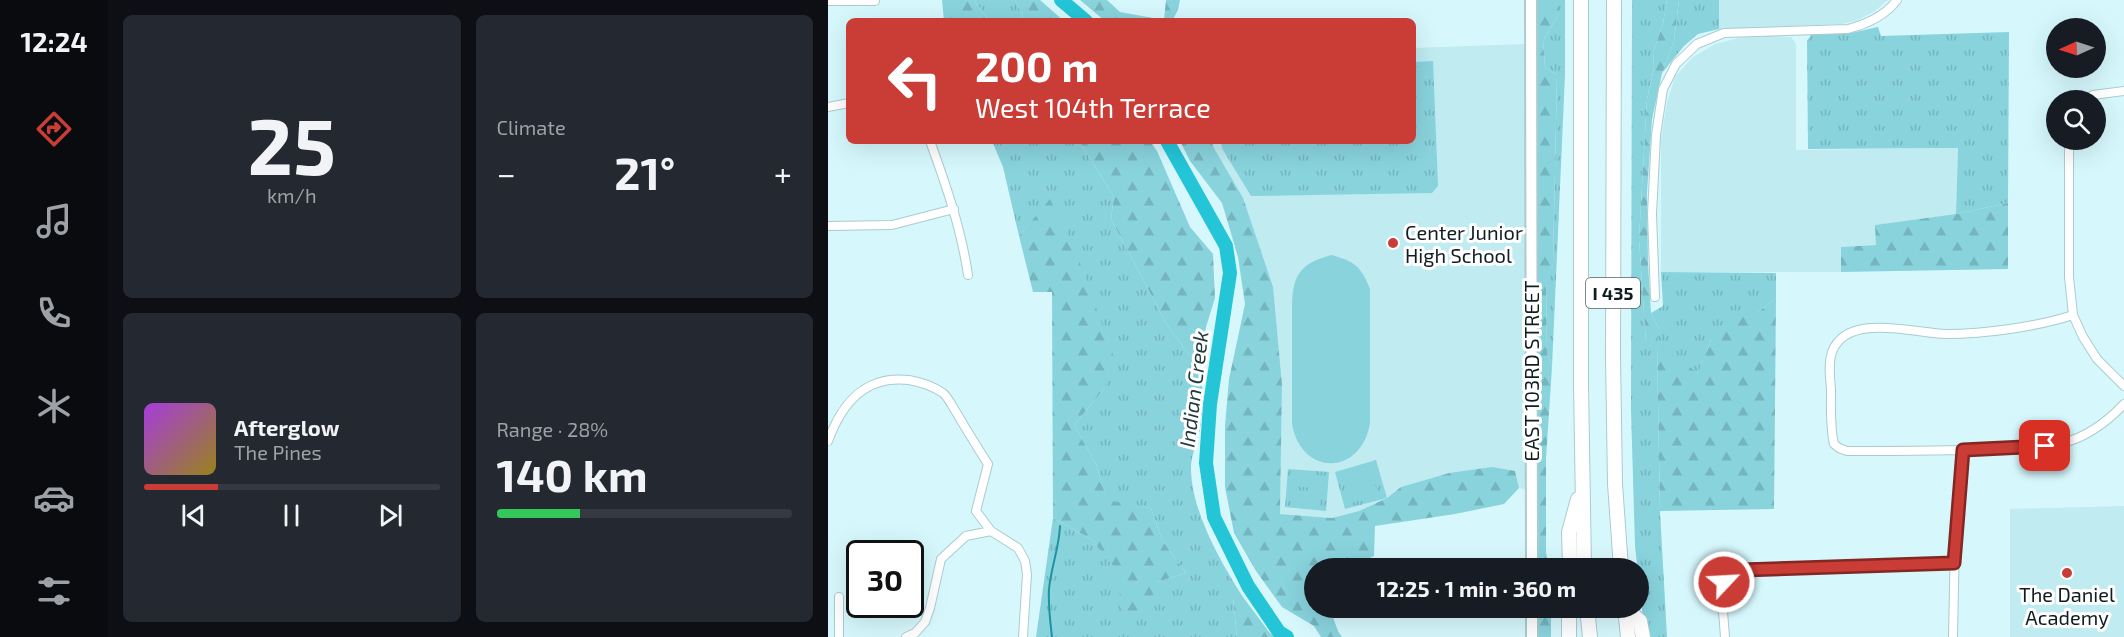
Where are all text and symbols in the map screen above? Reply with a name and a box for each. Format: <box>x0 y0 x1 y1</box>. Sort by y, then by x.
north arrow <box>2046 18 2106 78</box>
map controls <box>2046 18 2106 150</box>
text: 12:24 <box>20 25 88 57</box>
text: 200 m <box>975 40 1098 90</box>
icon: left <box>876 42 954 120</box>
button: search <box>2046 90 2106 150</box>
text: West 104th Terrace <box>975 91 1211 123</box>
text: 25 <box>248 97 336 191</box>
icon: directions <box>33 108 75 150</box>
text: Climate <box>497 115 566 139</box>
text: 21° <box>614 145 675 199</box>
text: − <box>497 153 516 193</box>
text: + <box>774 153 792 193</box>
text: km/h <box>267 183 317 207</box>
icon: music <box>33 200 75 242</box>
place label: Center Junior High School <box>1405 220 1523 267</box>
marker: Center Junior High School <box>1386 236 1400 250</box>
road number: I 435 <box>1586 278 1640 308</box>
street label: EAST 103RD STREET <box>1519 280 1543 461</box>
icon: phone <box>33 292 75 334</box>
water label: Indian Creek <box>1173 329 1213 449</box>
icon: climate <box>33 385 75 427</box>
text: Afterglow <box>234 414 339 440</box>
text: Range · 28% <box>497 417 608 441</box>
pin <box>2019 420 2070 471</box>
icon: arrive <box>2028 429 2061 462</box>
text: The Pines <box>234 440 322 464</box>
text: 140 km <box>497 447 648 501</box>
icon: car <box>33 477 75 519</box>
icon: previous <box>177 499 210 532</box>
icon: pause <box>275 499 308 532</box>
icon: next <box>374 499 407 532</box>
speed limit sign: 30 <box>846 540 924 618</box>
position arrow <box>1692 550 1756 614</box>
marker: The Daniel Academy <box>2060 566 2074 580</box>
icon: filters <box>33 570 75 612</box>
text: 12:25 · 1 min · 360 m <box>1377 575 1576 601</box>
place label: The Daniel Academy <box>2019 582 2115 629</box>

